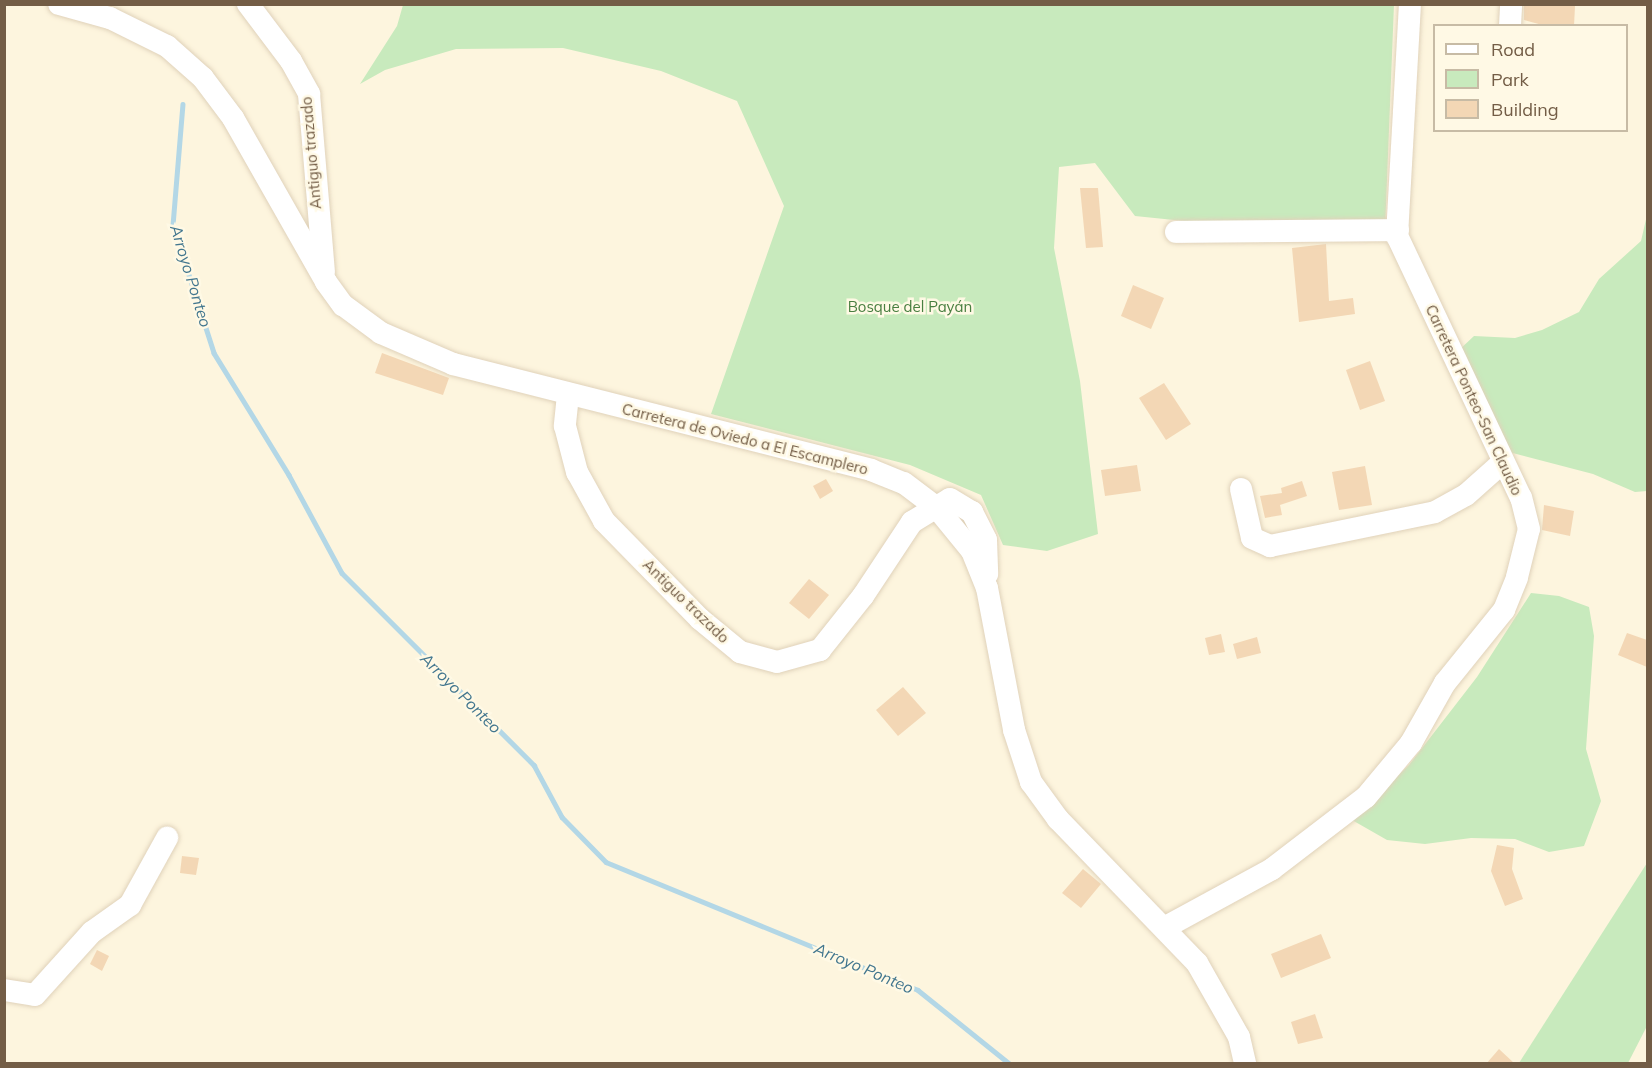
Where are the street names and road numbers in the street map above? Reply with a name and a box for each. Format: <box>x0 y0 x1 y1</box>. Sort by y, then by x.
street label: Antiguo trazado <box>297 96 325 210</box>
street label: Carretera Ponteo-San Claudio <box>1422 302 1526 498</box>
street label: Carretera de Oviedo a El Escamplero <box>620 400 870 478</box>
street label: Antiguo trazado <box>639 555 733 647</box>

